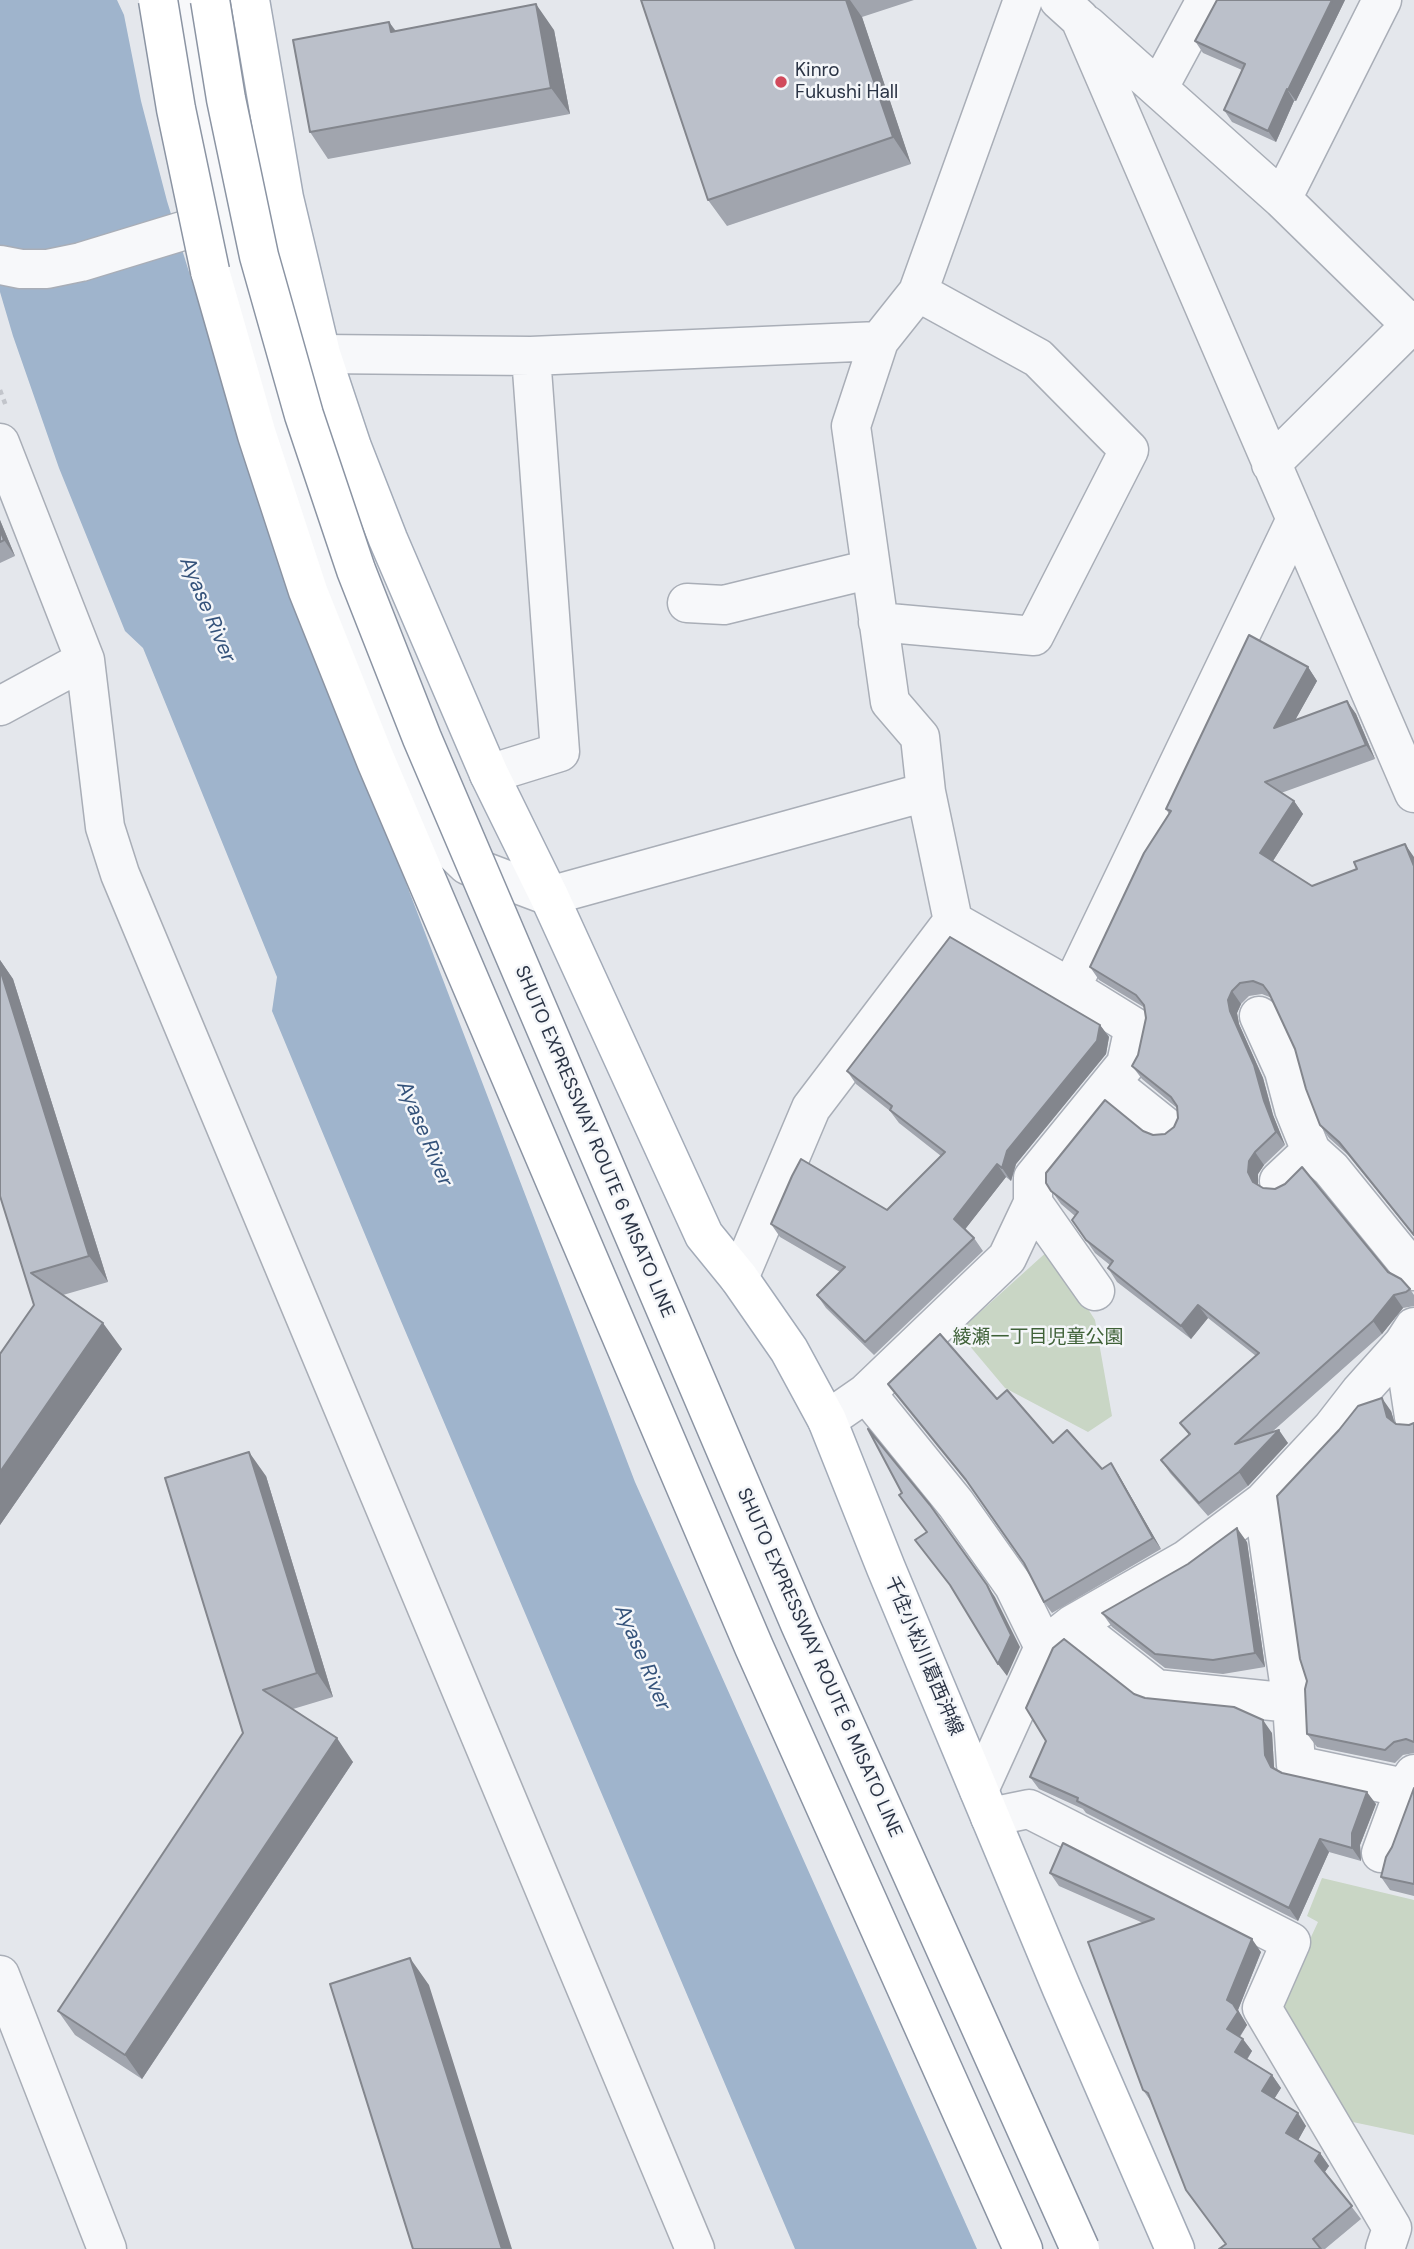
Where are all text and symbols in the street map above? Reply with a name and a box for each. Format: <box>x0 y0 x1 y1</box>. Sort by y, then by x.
place label: Kinro Fukushi Hall <box>795 60 898 104</box>
marker: Kinro Fukushi Hall <box>773 74 789 90</box>
water label: Ayase River <box>174 554 240 666</box>
street label: SHUTO EXPRESSWAY ROUTE 6 MISATO LINE <box>509 963 679 1321</box>
water label: Ayase River <box>391 1078 457 1190</box>
park label: 綾瀬一丁目児童公園 <box>953 1327 1123 1349</box>
street label: SHUTO EXPRESSWAY ROUTE 6 MISATO LINE <box>731 1485 907 1841</box>
street label: 千住小松川葛西沖線 <box>879 1573 967 1739</box>
water label: Ayase River <box>609 1602 675 1714</box>

